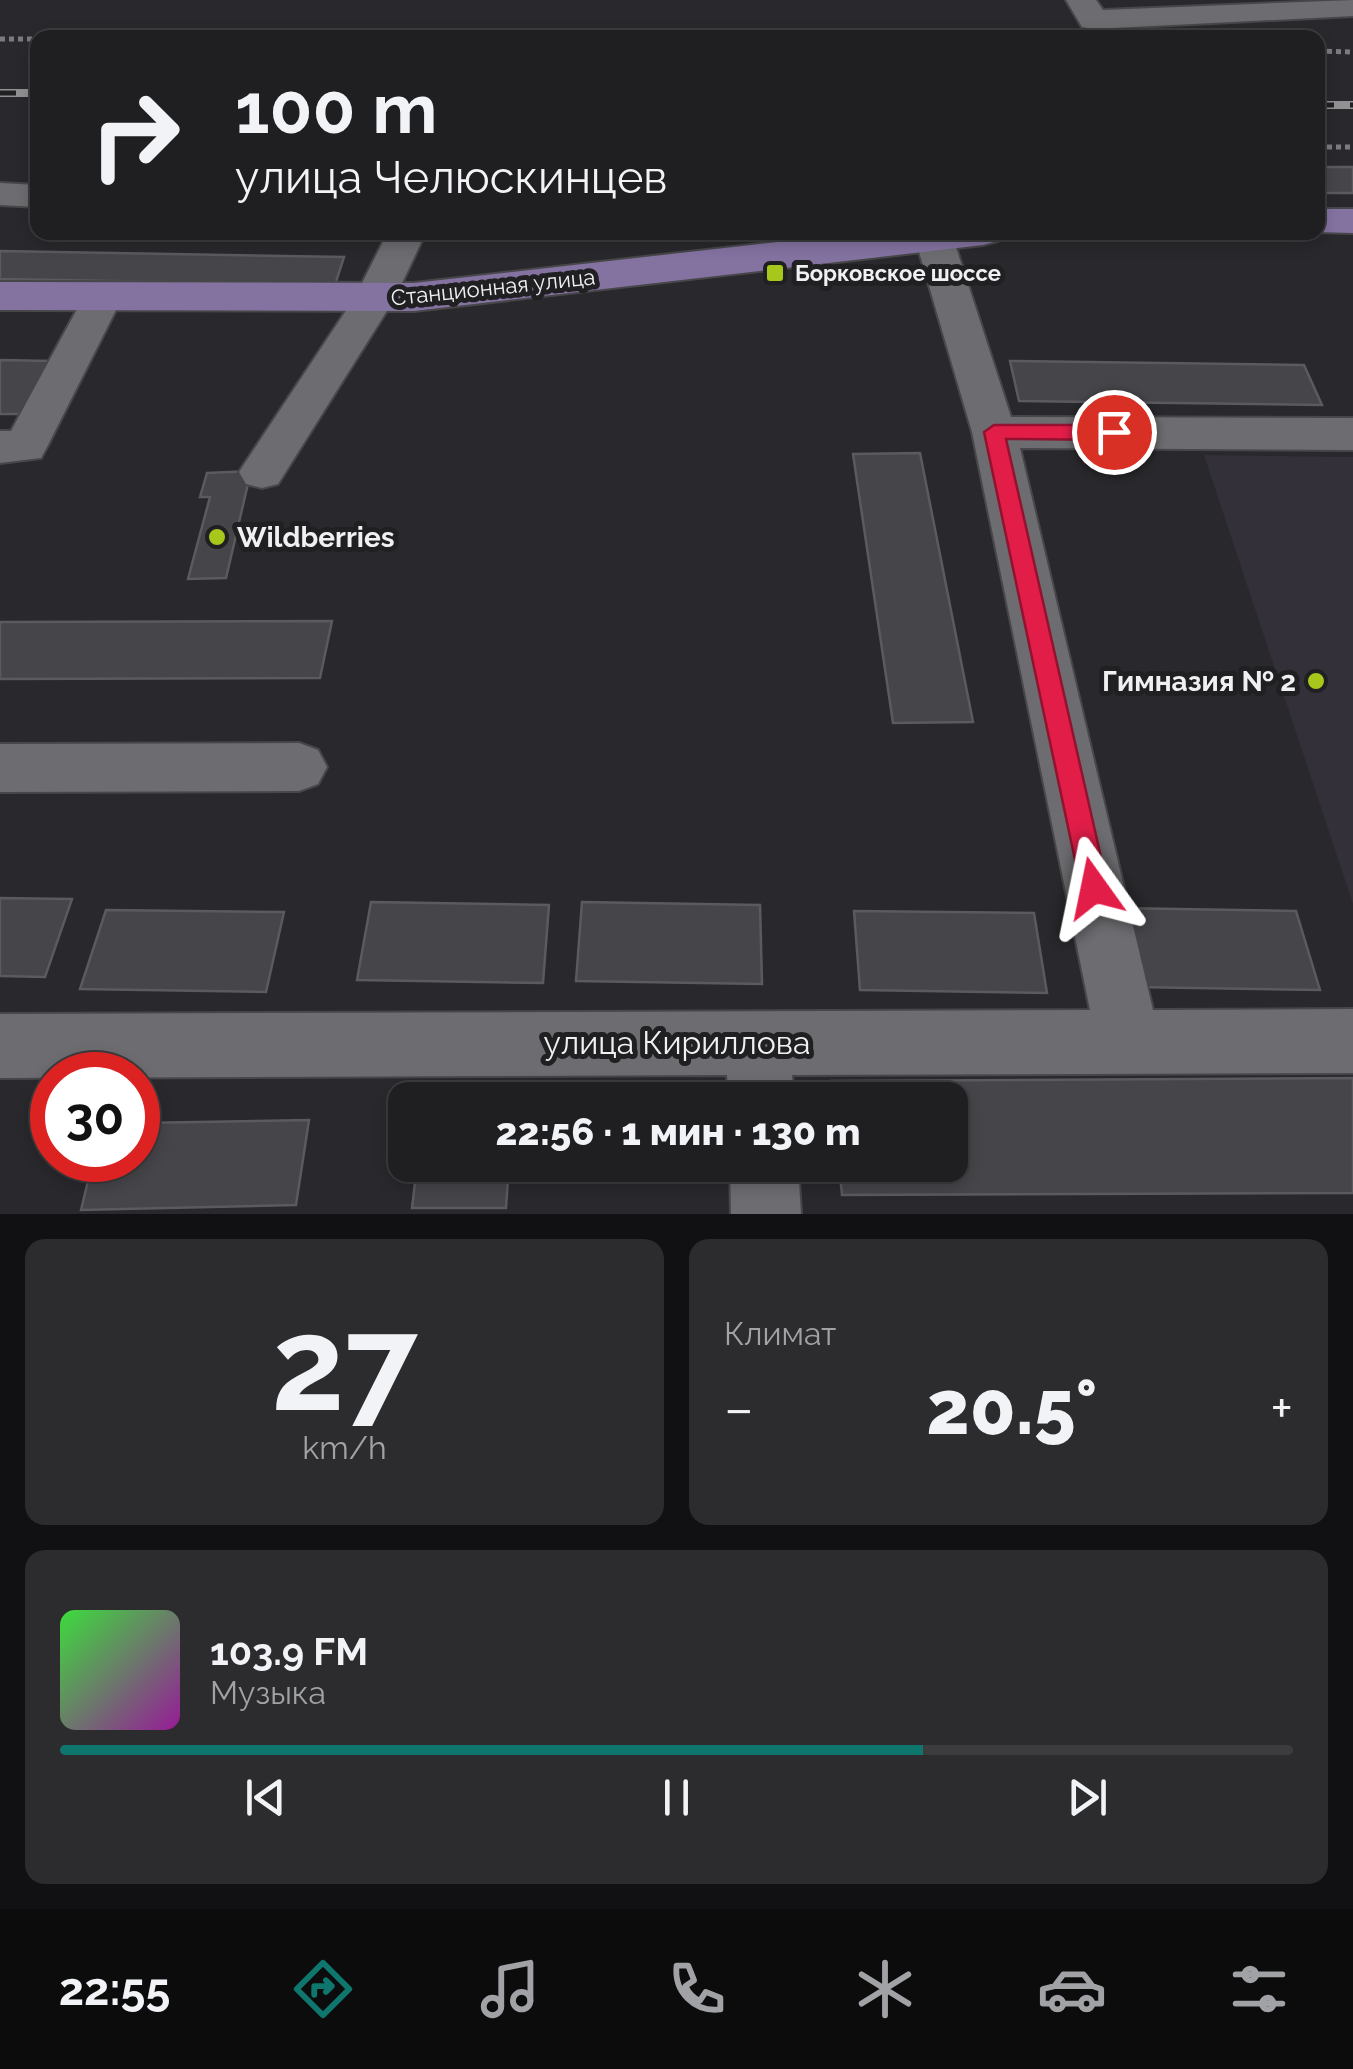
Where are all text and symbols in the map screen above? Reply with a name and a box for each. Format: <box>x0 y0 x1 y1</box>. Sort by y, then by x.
text: 100 m <box>235 67 438 149</box>
icon: right <box>70 70 200 200</box>
text: улица Челюскинцев <box>235 151 667 204</box>
place label: Борковское шоссе <box>795 260 1001 286</box>
marker: Борковское шоссе <box>764 262 786 284</box>
street label: Станционная улица <box>389 263 597 311</box>
pin <box>1072 390 1157 475</box>
icon: arrive <box>1087 405 1142 460</box>
place label: Wildberries <box>237 521 395 554</box>
marker: Wildberries <box>206 526 228 548</box>
place label: Гимназия № 2 <box>1102 665 1296 698</box>
marker: Гимназия № 2 <box>1305 670 1327 692</box>
position arrow <box>1042 836 1146 940</box>
street label: улица Кириллова <box>544 1024 810 1061</box>
speed limit sign: 30 <box>30 1052 160 1182</box>
text: 22:56 · 1 мин · 130 m <box>496 1109 860 1154</box>
text: 27 <box>271 1288 418 1440</box>
text: Климат <box>724 1315 836 1352</box>
text: 20.5° <box>926 1363 1098 1452</box>
text: − <box>724 1376 754 1441</box>
text: + <box>1270 1376 1293 1441</box>
text: km/h <box>302 1429 387 1466</box>
text: 103.9 FM <box>210 1629 368 1674</box>
text: Музыка <box>210 1674 326 1711</box>
icon: previous <box>238 1770 293 1825</box>
icon: pause <box>649 1770 704 1825</box>
icon: next <box>1060 1770 1115 1825</box>
icon: directions <box>288 1954 358 2024</box>
icon: music <box>475 1954 545 2024</box>
icon: phone <box>662 1954 732 2024</box>
icon: climate <box>850 1954 920 2024</box>
icon: car <box>1037 1954 1107 2024</box>
icon: filters <box>1224 1954 1294 2024</box>
text: 22:55 <box>59 1963 170 2016</box>

